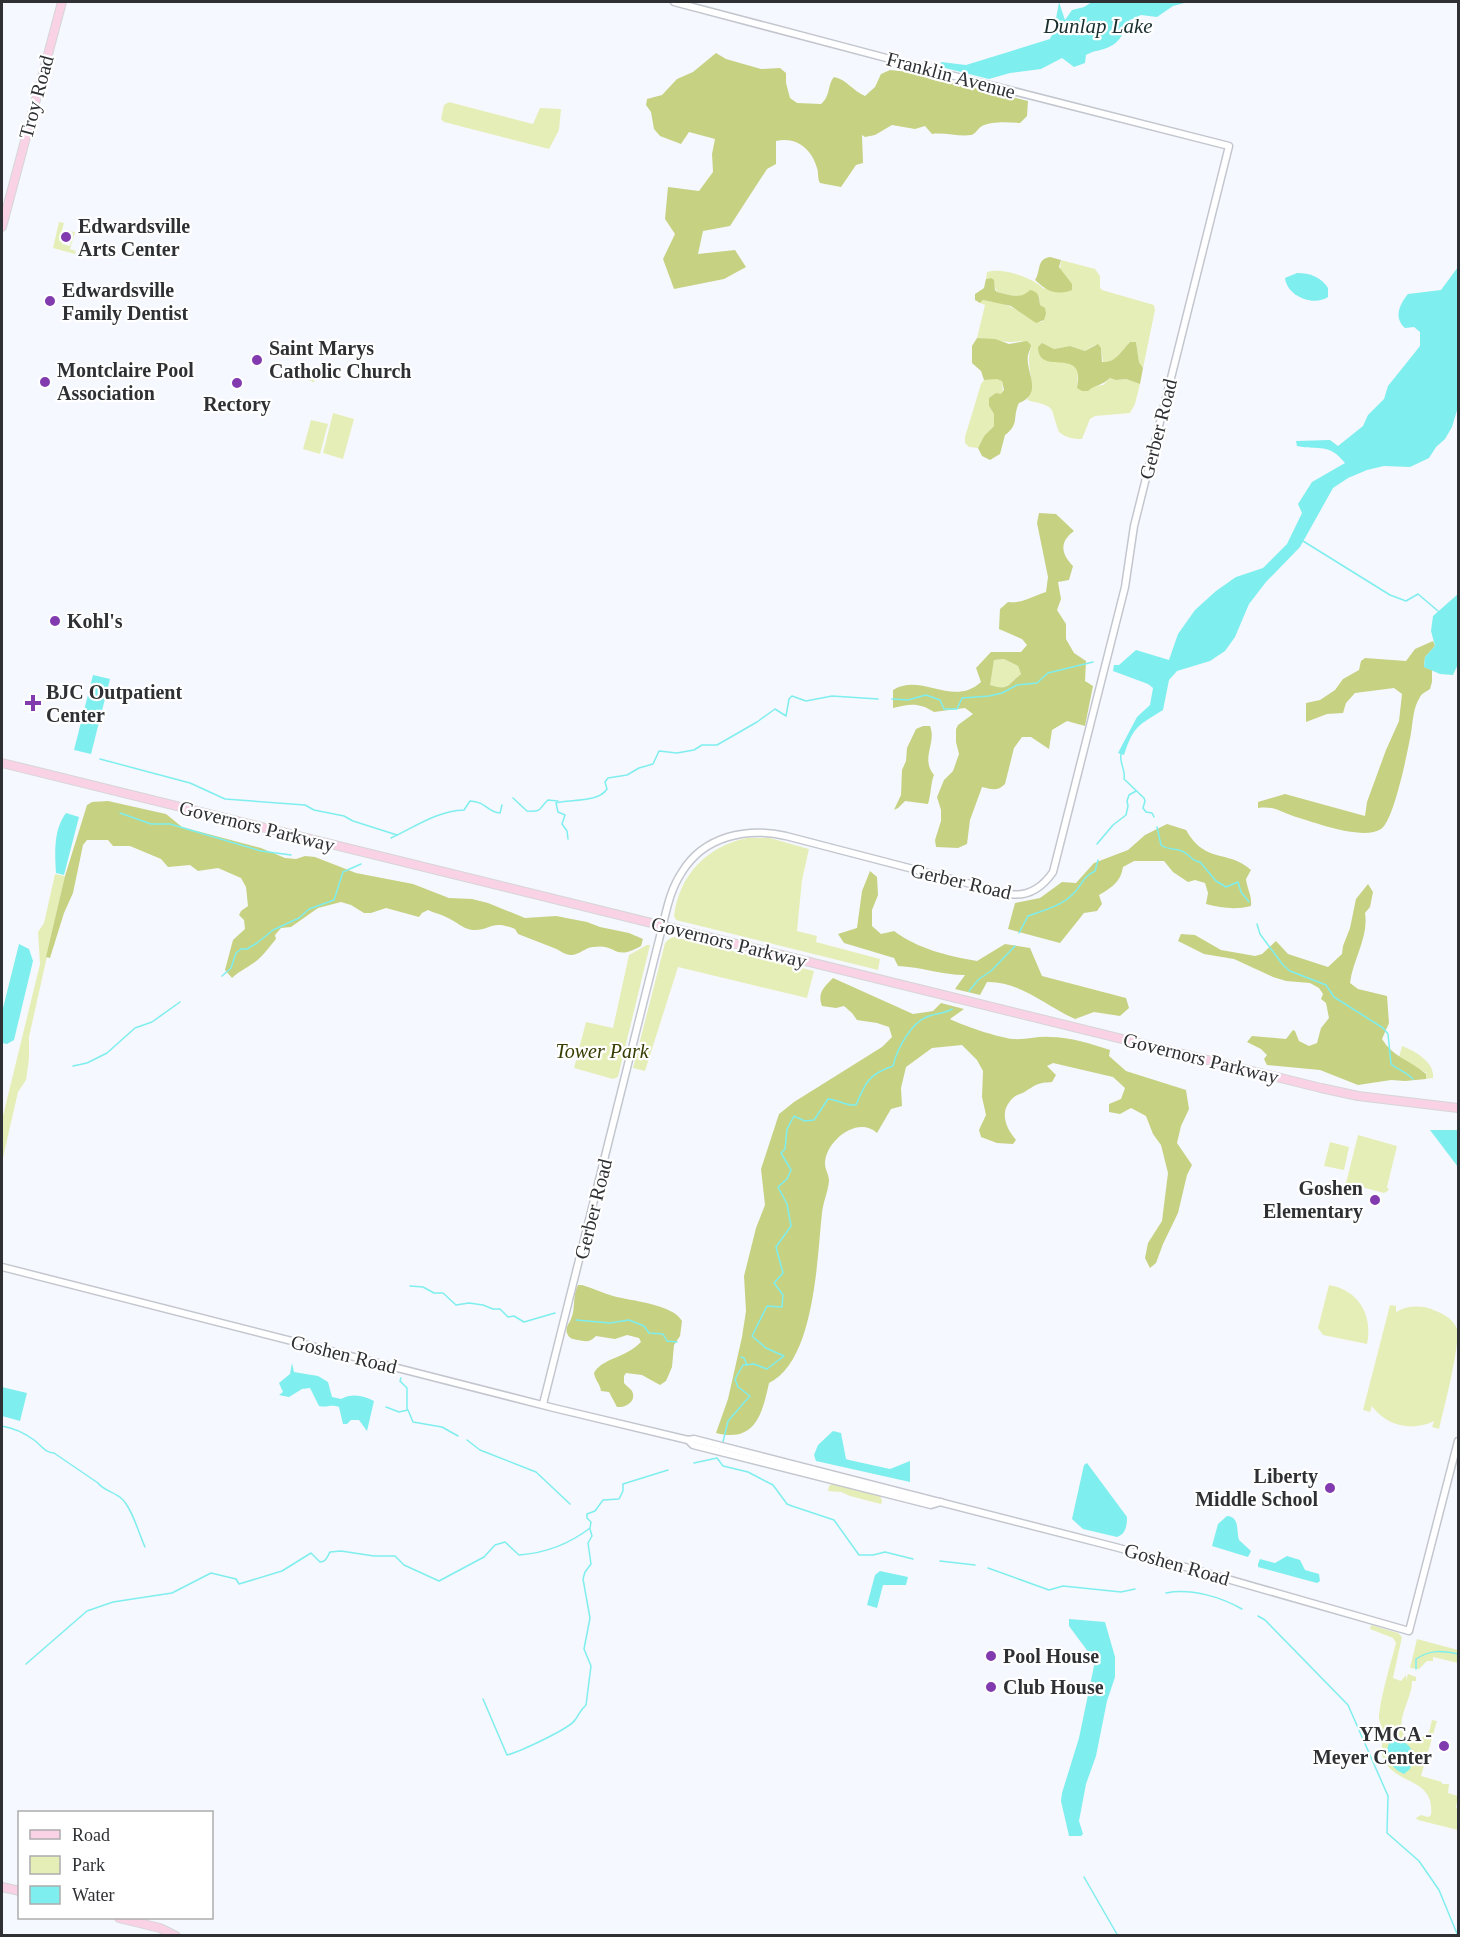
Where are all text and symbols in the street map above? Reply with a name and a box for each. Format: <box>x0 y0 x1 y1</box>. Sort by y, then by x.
water label: Dunlap Lake <box>1042 14 1153 38</box>
street label: Franklin Avenue <box>884 47 1018 103</box>
street label: Troy Road <box>14 53 59 141</box>
place label: Edwardsville Arts Center <box>78 215 190 260</box>
marker: Edwardsville Arts Center <box>59 230 73 244</box>
place label: Edwardsville Family Dentist <box>62 279 188 325</box>
marker: Edwardsville Family Dentist <box>43 294 57 308</box>
place label: Saint Marys Catholic Church <box>269 337 411 382</box>
marker: Saint Marys Catholic Church <box>250 353 264 367</box>
place label: Montclaire Pool Association <box>57 359 194 404</box>
marker: Montclaire Pool Association <box>38 375 52 389</box>
marker: Rectory <box>230 376 244 390</box>
street label: Gerber Road <box>1135 376 1181 482</box>
place label: Rectory <box>203 393 271 416</box>
place label: Kohl's <box>67 610 123 632</box>
marker: Kohl's <box>48 614 62 628</box>
place label: BJC Outpatient Center <box>46 681 182 726</box>
marker: BJC Outpatient Center <box>24 694 42 712</box>
street label: Governors Parkway <box>177 796 337 857</box>
street label: Gerber Road <box>908 859 1014 903</box>
street label: Governors Parkway <box>649 912 809 973</box>
street label: Governors Parkway <box>1121 1028 1281 1089</box>
park label: Tower Park <box>555 1040 650 1062</box>
street label: Gerber Road <box>570 1156 616 1262</box>
place label: Goshen Elementary <box>1263 1177 1363 1223</box>
marker: Goshen Elementary <box>1368 1193 1382 1207</box>
street label: Goshen Road <box>289 1330 399 1378</box>
place label: Liberty Middle School <box>1195 1465 1318 1510</box>
marker: Liberty Middle School <box>1323 1481 1337 1495</box>
street label: Goshen Road <box>1122 1538 1232 1590</box>
place label: Pool House <box>1003 1645 1099 1667</box>
marker: Pool House <box>984 1649 998 1663</box>
place label: Club House <box>1003 1676 1104 1698</box>
marker: Club House <box>984 1680 998 1694</box>
place label: YMCA - Meyer Center <box>1313 1723 1432 1769</box>
marker: YMCA - Meyer Center <box>1437 1739 1451 1753</box>
legend <box>18 1811 213 1919</box>
text: Road <box>72 1825 110 1845</box>
text: Park <box>72 1855 105 1875</box>
text: Water <box>72 1885 115 1905</box>

